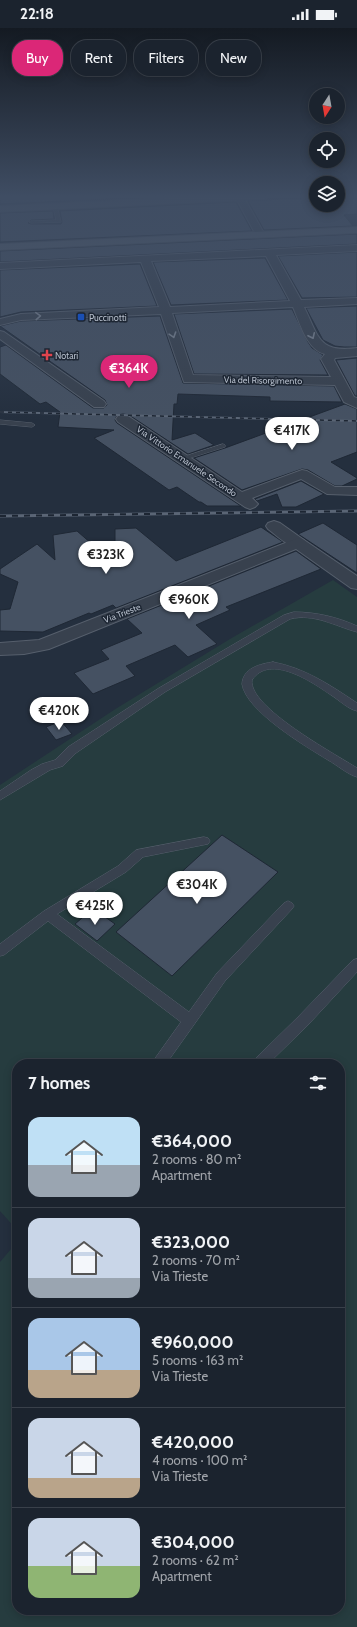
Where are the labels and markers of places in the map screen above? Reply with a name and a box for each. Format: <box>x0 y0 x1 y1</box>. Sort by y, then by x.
marker: Puccinotti <box>76 312 86 322</box>
place label: Puccinotti <box>89 312 127 323</box>
marker: Notari <box>42 350 52 360</box>
place label: Notari <box>55 350 78 361</box>
pin: €364K <box>101 355 157 389</box>
pin: €417K <box>264 417 320 451</box>
pin: €323K <box>78 541 134 575</box>
pin: €960K <box>161 586 217 620</box>
pin: €420K <box>31 697 87 731</box>
pin: €304K <box>169 871 225 905</box>
pin: €425K <box>67 892 123 926</box>

